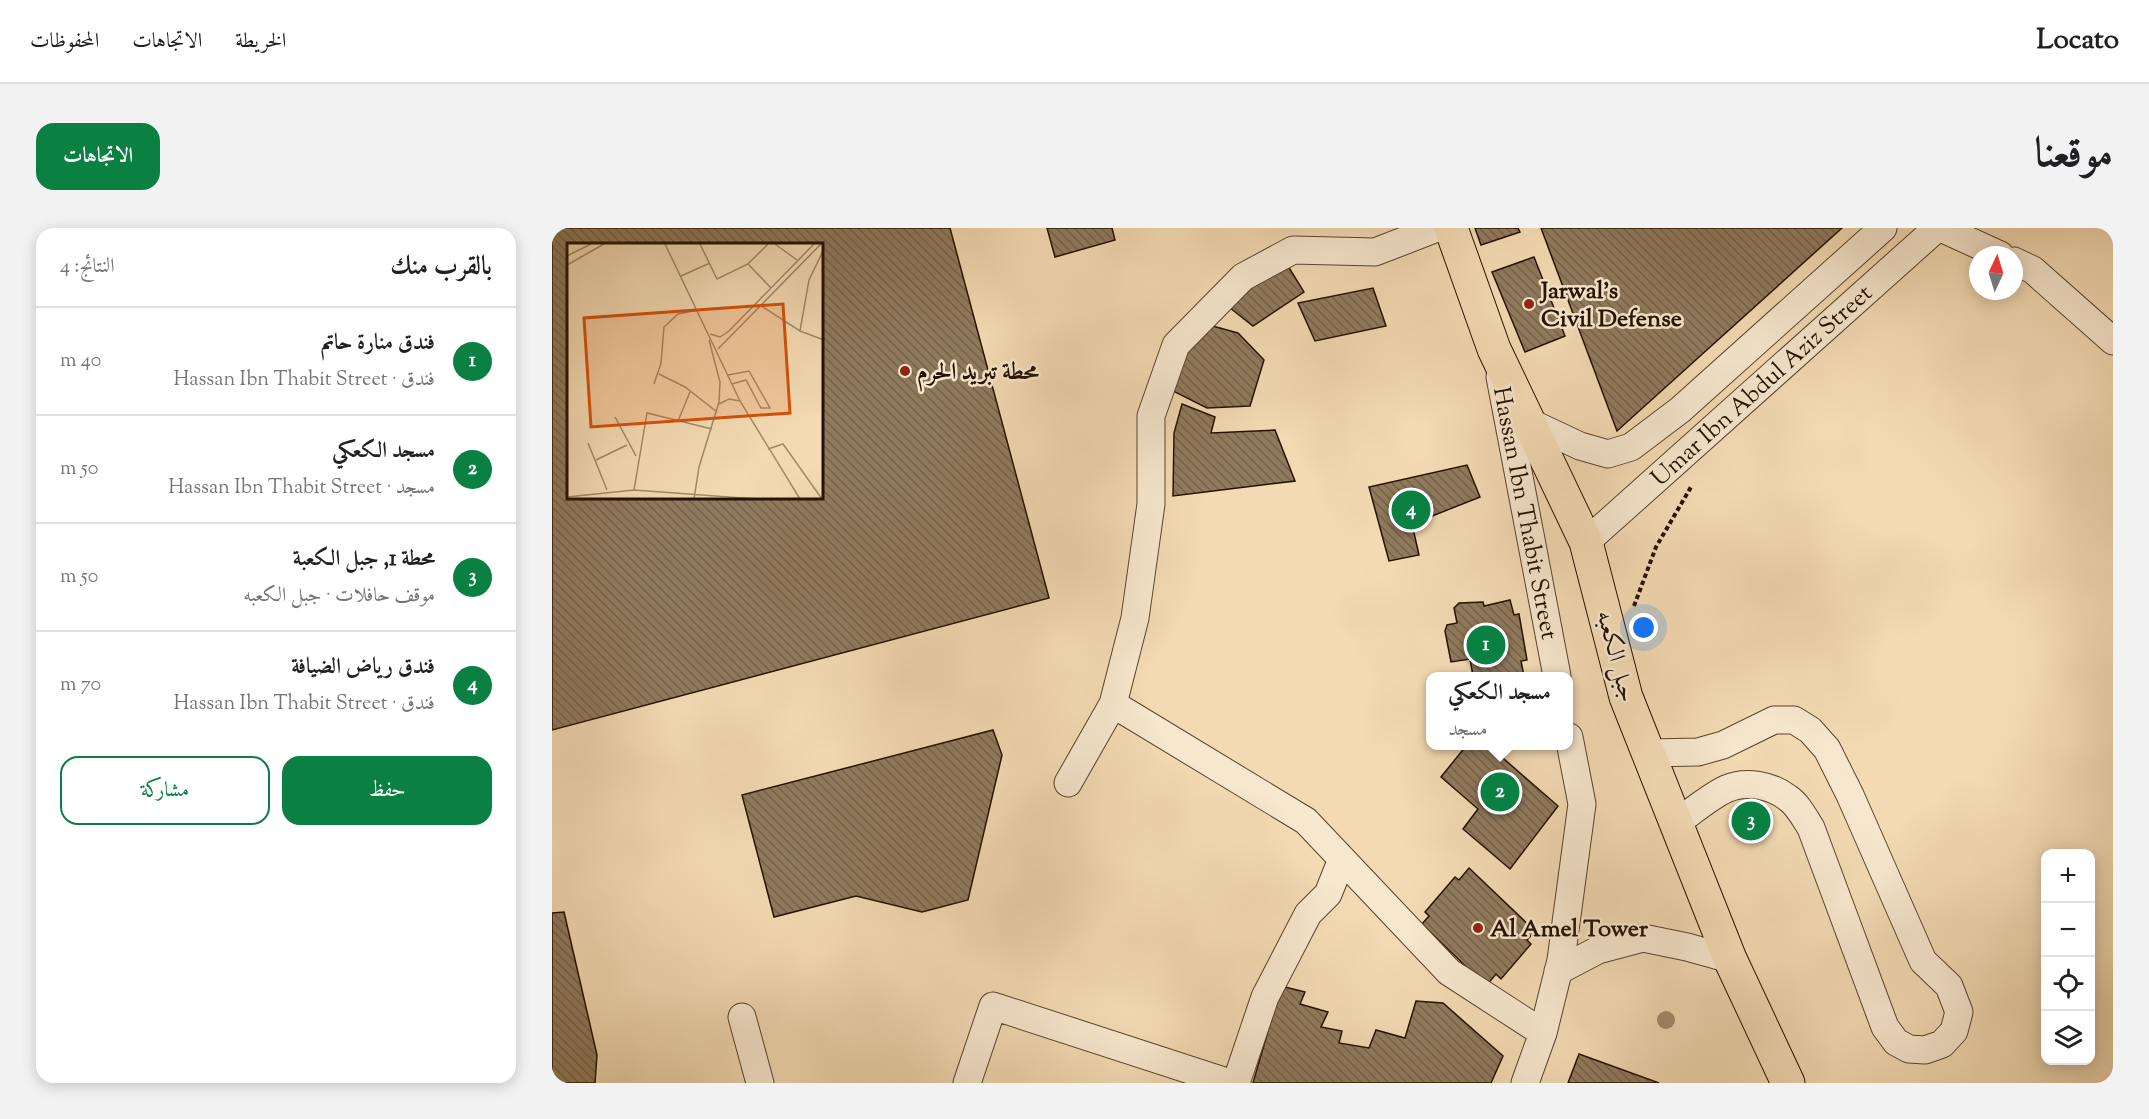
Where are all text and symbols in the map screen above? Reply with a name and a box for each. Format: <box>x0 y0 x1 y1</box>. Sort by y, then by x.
text: Locato <box>2037 21 2119 61</box>
text: المحفوظات <box>30 27 99 57</box>
text: الاتجاهات <box>132 27 202 57</box>
text: الخريطة <box>235 27 286 57</box>
button: الاتجاهات <box>36 123 160 190</box>
text: موقعنا <box>2035 126 2113 186</box>
inset map <box>567 243 824 500</box>
north arrow <box>1969 246 2023 300</box>
text: بالقرب منك <box>390 249 492 286</box>
text: النتائج: 4 <box>60 253 115 282</box>
place label: Jarwal's Civil Defense <box>1539 275 1682 337</box>
street label: Umar Ibn Abdul Aziz Street <box>1644 278 1881 495</box>
marker: Jarwal's Civil Defense <box>1522 297 1536 311</box>
text: فندق منارة حاتم <box>321 328 435 360</box>
text: 40 m <box>60 347 101 376</box>
text: 1 <box>469 347 476 376</box>
place label: محطة تبريد الحرم <box>917 356 1039 392</box>
marker: محطة تبريد الحرم <box>898 364 912 378</box>
text: فندق · Hassan Ibn Thabit Street <box>173 366 435 395</box>
street label: Hassan Ibn Thabit Street <box>1483 384 1565 643</box>
text: مسجد الكعكي <box>332 436 435 468</box>
text: 50 m <box>60 455 98 484</box>
text: 2 <box>468 455 477 484</box>
text: مسجد · Hassan Ibn Thabit Street <box>168 474 435 503</box>
pin: 4 <box>1392 488 1430 532</box>
text: محطة 1, جبل الكعبة <box>293 544 435 576</box>
text: 50 m <box>60 563 98 592</box>
text: 3 <box>468 563 477 592</box>
text: موقف حافلات · جبل الكعبه <box>243 582 435 611</box>
street label: جبل الكعبه <box>1587 607 1644 706</box>
your location <box>1629 613 1658 642</box>
pin: 1 <box>1466 622 1506 668</box>
text: فندق رياض الضيافة <box>291 652 435 684</box>
text: 70 m <box>60 671 101 700</box>
text: 4 <box>467 671 478 700</box>
popup <box>1426 672 1573 750</box>
text: مسجد الكعكي <box>1448 678 1551 710</box>
text: فندق · Hassan Ibn Thabit Street <box>173 690 435 719</box>
text: مسجد <box>1448 716 1487 745</box>
button: مشاركة <box>60 756 270 825</box>
button: حفظ <box>282 756 492 825</box>
pin: 2 <box>1480 770 1520 814</box>
pin: 3 <box>1732 798 1770 844</box>
map controls <box>2041 849 2095 1065</box>
button: + <box>2041 849 2095 903</box>
button: − <box>2041 903 2095 957</box>
place label: Al Amel Tower <box>1490 913 1649 947</box>
marker: Al Amel Tower <box>1471 921 1485 935</box>
button: locate <box>2041 957 2095 1011</box>
button: layers <box>2041 1011 2095 1065</box>

